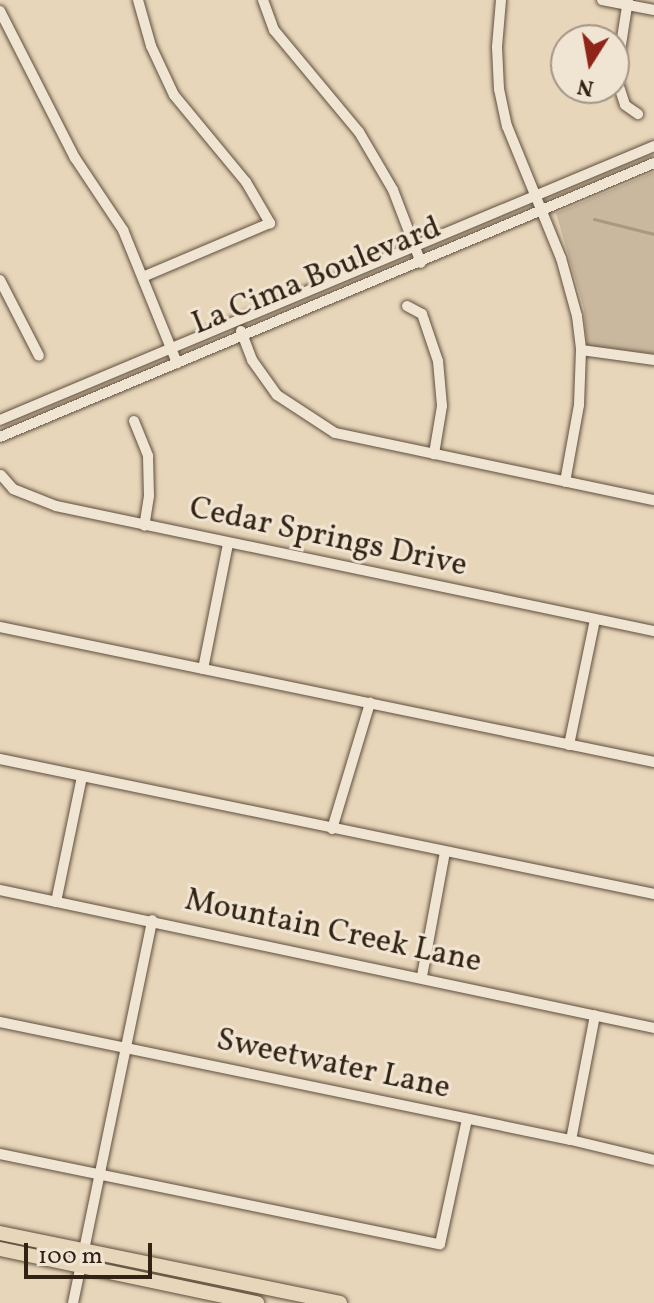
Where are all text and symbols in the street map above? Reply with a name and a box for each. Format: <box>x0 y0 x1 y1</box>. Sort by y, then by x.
north arrow <box>550 24 630 104</box>
text: N <box>575 69 597 103</box>
street label: La Cima Boulevard <box>187 210 447 344</box>
street label: Cedar Springs Drive <box>186 490 470 586</box>
street label: Mountain Creek Lane <box>181 882 485 982</box>
street label: Sweetwater Lane <box>213 1021 453 1109</box>
scale bar <box>28 1227 156 1277</box>
text: 100 m <box>38 1240 103 1274</box>

